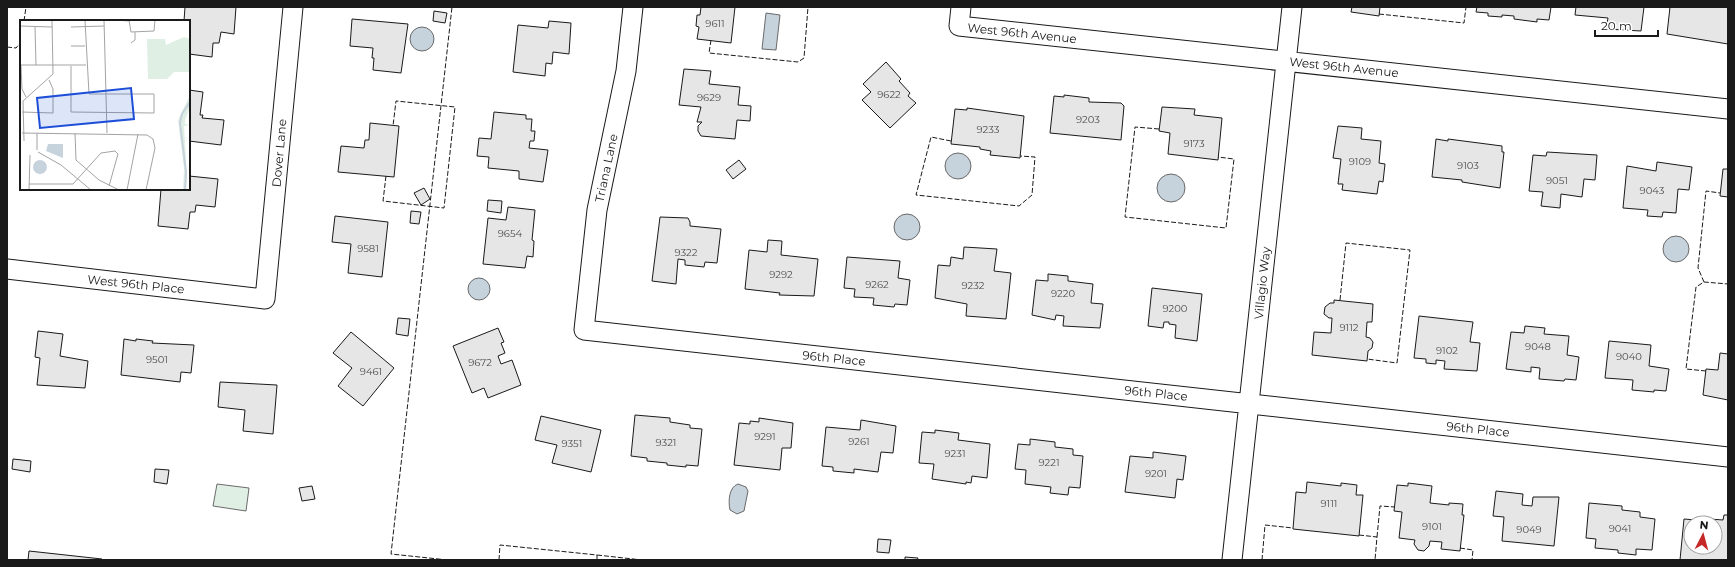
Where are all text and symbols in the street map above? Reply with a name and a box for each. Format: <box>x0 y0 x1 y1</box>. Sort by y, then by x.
scale bar <box>1595 12 1658 38</box>
house number: 9611 <box>705 17 725 30</box>
text: 20 m <box>1601 18 1632 33</box>
inset map <box>20 20 190 190</box>
street label: West 96th Avenue <box>967 20 1077 46</box>
street label: West 96th Avenue <box>1289 54 1399 80</box>
house number: 9622 <box>877 88 901 101</box>
house number: 9629 <box>697 91 721 104</box>
house number: 9203 <box>1076 113 1100 126</box>
street label: Dover Lane <box>269 118 289 188</box>
house number: 9233 <box>977 123 1000 136</box>
street label: Triana Lane <box>591 132 621 204</box>
house number: 9173 <box>1183 137 1205 150</box>
house number: 9109 <box>1349 155 1371 168</box>
house number: 9103 <box>1457 159 1479 172</box>
house number: 9051 <box>1546 174 1568 187</box>
house number: 9043 <box>1640 184 1665 197</box>
house number: 9654 <box>498 227 523 240</box>
house number: 9581 <box>357 242 379 255</box>
street label: Villagio Way <box>1251 245 1273 320</box>
house number: 9322 <box>675 246 698 259</box>
house number: 9292 <box>769 268 793 281</box>
street label: West 96th Place <box>87 271 185 297</box>
house number: 9262 <box>865 278 889 291</box>
house number: 9232 <box>961 279 985 292</box>
house number: 9220 <box>1051 287 1075 300</box>
house number: 9200 <box>1163 302 1188 315</box>
house number: 9112 <box>1340 321 1359 334</box>
house number: 9048 <box>1525 340 1551 353</box>
house number: 9102 <box>1436 344 1458 357</box>
street label: 96th Place <box>802 347 866 369</box>
house number: 9040 <box>1616 350 1642 363</box>
house number: 9501 <box>146 353 168 366</box>
house number: 9672 <box>468 356 492 369</box>
house number: 9461 <box>360 365 382 378</box>
street label: 96th Place <box>1124 382 1188 404</box>
street label: 96th Place <box>1446 418 1510 440</box>
house number: 9291 <box>754 430 776 443</box>
house number: 9261 <box>848 435 870 448</box>
house number: 9321 <box>656 436 676 449</box>
house number: 9351 <box>562 437 582 450</box>
house number: 9231 <box>944 447 966 460</box>
house number: 9221 <box>1038 456 1060 469</box>
house number: 9201 <box>1145 467 1167 480</box>
house number: 9111 <box>1321 497 1337 510</box>
north arrow <box>1683 515 1723 555</box>
text: N <box>1699 518 1709 532</box>
house number: 9101 <box>1422 520 1442 533</box>
house number: 9041 <box>1609 522 1631 535</box>
house number: 9049 <box>1516 523 1542 536</box>

